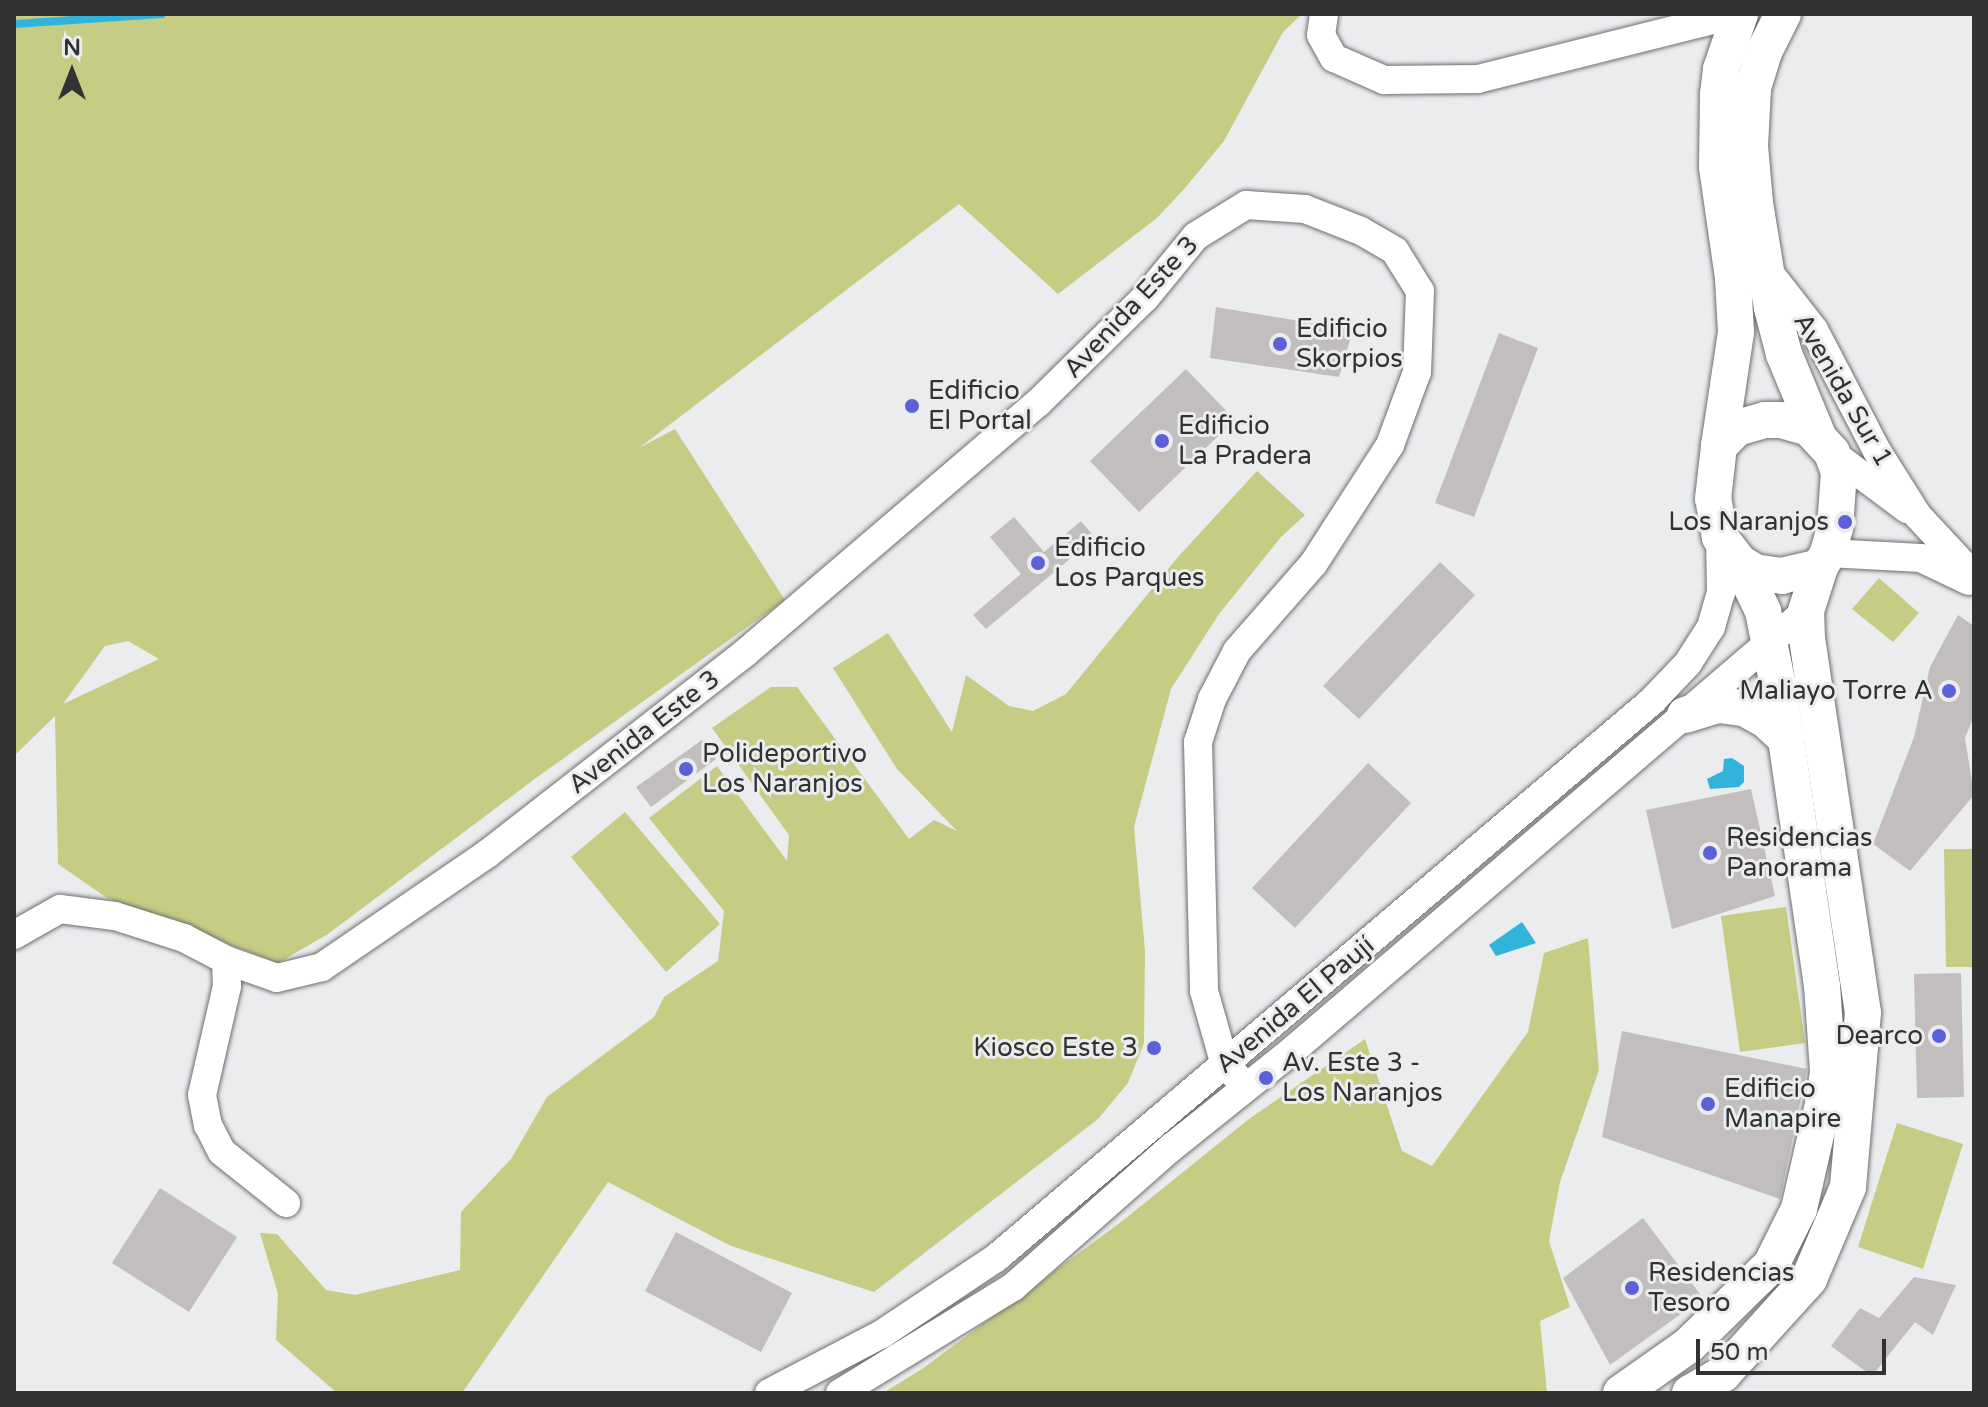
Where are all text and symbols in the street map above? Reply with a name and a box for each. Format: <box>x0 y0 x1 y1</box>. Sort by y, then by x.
north arrow <box>32 32 112 112</box>
text: N <box>63 35 81 61</box>
street label: Avenida Este 3 <box>1057 229 1205 385</box>
street label: Avenida Sur 1 <box>1787 308 1899 472</box>
place label: Edificio Skorpios <box>1296 313 1403 374</box>
marker: Edificio Skorpios <box>1271 335 1289 353</box>
place label: Edificio El Portal <box>928 375 1032 436</box>
marker: Edificio El Portal <box>903 397 921 415</box>
place label: Edificio La Pradera <box>1178 410 1312 472</box>
marker: Edificio La Pradera <box>1153 432 1171 450</box>
place label: Los Naranjos <box>1668 506 1829 538</box>
marker: Los Naranjos <box>1836 513 1854 531</box>
place label: Edificio Los Parques <box>1054 532 1204 594</box>
marker: Edificio Los Parques <box>1029 554 1047 572</box>
street label: Avenida Este 3 <box>562 663 726 801</box>
place label: Maliayo Torre A <box>1739 675 1933 707</box>
marker: Maliayo Torre A <box>1940 682 1958 700</box>
place label: Polideportivo Los Naranjos <box>702 738 867 800</box>
marker: Polideportivo Los Naranjos <box>677 760 695 778</box>
place label: Residencias Panorama <box>1726 822 1873 884</box>
marker: Residencias Panorama <box>1701 844 1719 862</box>
street label: Avenida El Paují <box>1210 930 1380 1080</box>
place label: Dearco <box>1836 1020 1923 1052</box>
marker: Dearco <box>1930 1027 1948 1045</box>
place label: Kiosco Este 3 <box>973 1032 1138 1064</box>
marker: Kiosco Este 3 <box>1145 1039 1163 1057</box>
place label: Av. Este 3 - Los Naranjos <box>1282 1047 1443 1108</box>
marker: Av. Este 3 - Los Naranjos <box>1257 1069 1275 1087</box>
place label: Edificio Manapire <box>1724 1073 1841 1134</box>
marker: Edificio Manapire <box>1699 1095 1717 1113</box>
place label: Residencias Tesoro <box>1648 1257 1795 1318</box>
marker: Residencias Tesoro <box>1623 1279 1641 1297</box>
scale bar <box>1700 1323 1890 1373</box>
text: 50 m <box>1710 1338 1768 1367</box>

